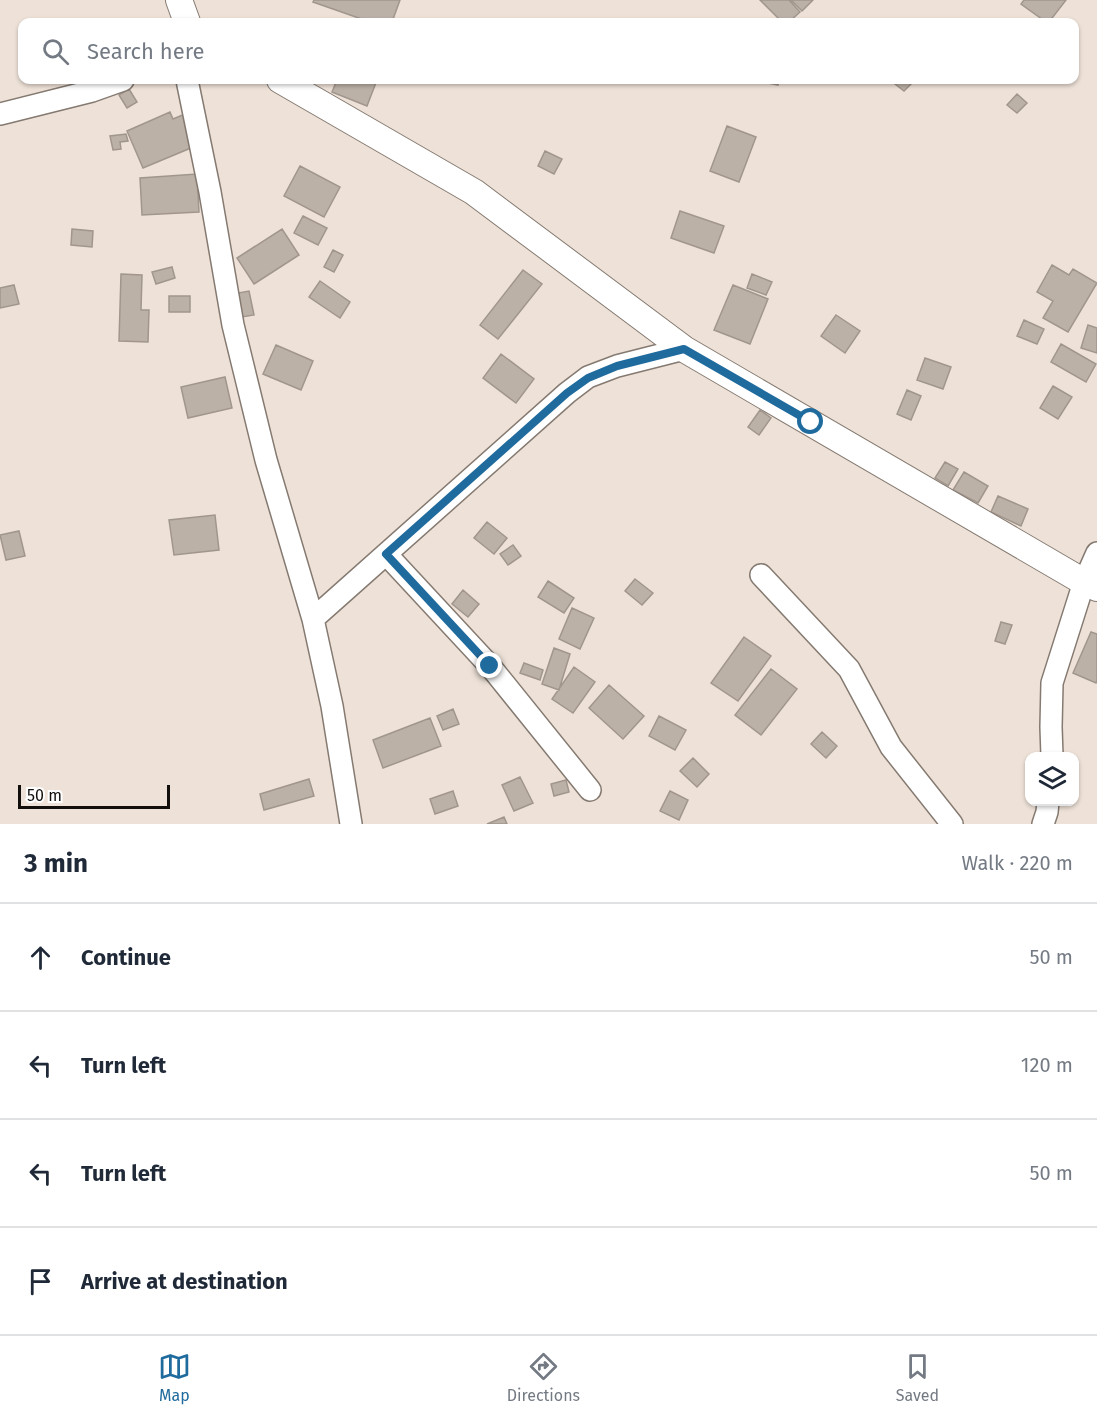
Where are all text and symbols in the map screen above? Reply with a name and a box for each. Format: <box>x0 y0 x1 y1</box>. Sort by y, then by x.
search box <box>18 18 1079 84</box>
icon: search <box>39 35 72 68</box>
text: Search here <box>87 38 205 65</box>
route start <box>797 408 823 434</box>
route end <box>476 652 502 678</box>
map controls <box>1025 752 1079 806</box>
button: layers <box>1025 752 1079 806</box>
scale bar <box>18 782 170 810</box>
text: 50 m <box>27 786 62 805</box>
text: 3 min <box>24 848 88 879</box>
text: Walk · 220 m <box>962 851 1073 875</box>
icon: ahead <box>24 941 57 974</box>
text: Continue <box>81 944 171 971</box>
text: 50 m <box>1029 945 1073 969</box>
icon: left <box>24 1049 57 1082</box>
text: Turn left <box>81 1052 166 1079</box>
text: 120 m <box>1021 1053 1073 1077</box>
icon: left <box>24 1157 57 1190</box>
text: Turn left <box>81 1160 166 1187</box>
text: 50 m <box>1029 1161 1073 1185</box>
icon: arrive <box>24 1265 57 1298</box>
text: Arrive at destination <box>81 1268 288 1295</box>
tab: Map <box>158 1350 191 1405</box>
tab: Directions <box>507 1350 580 1405</box>
tab: Saved <box>896 1350 939 1405</box>

